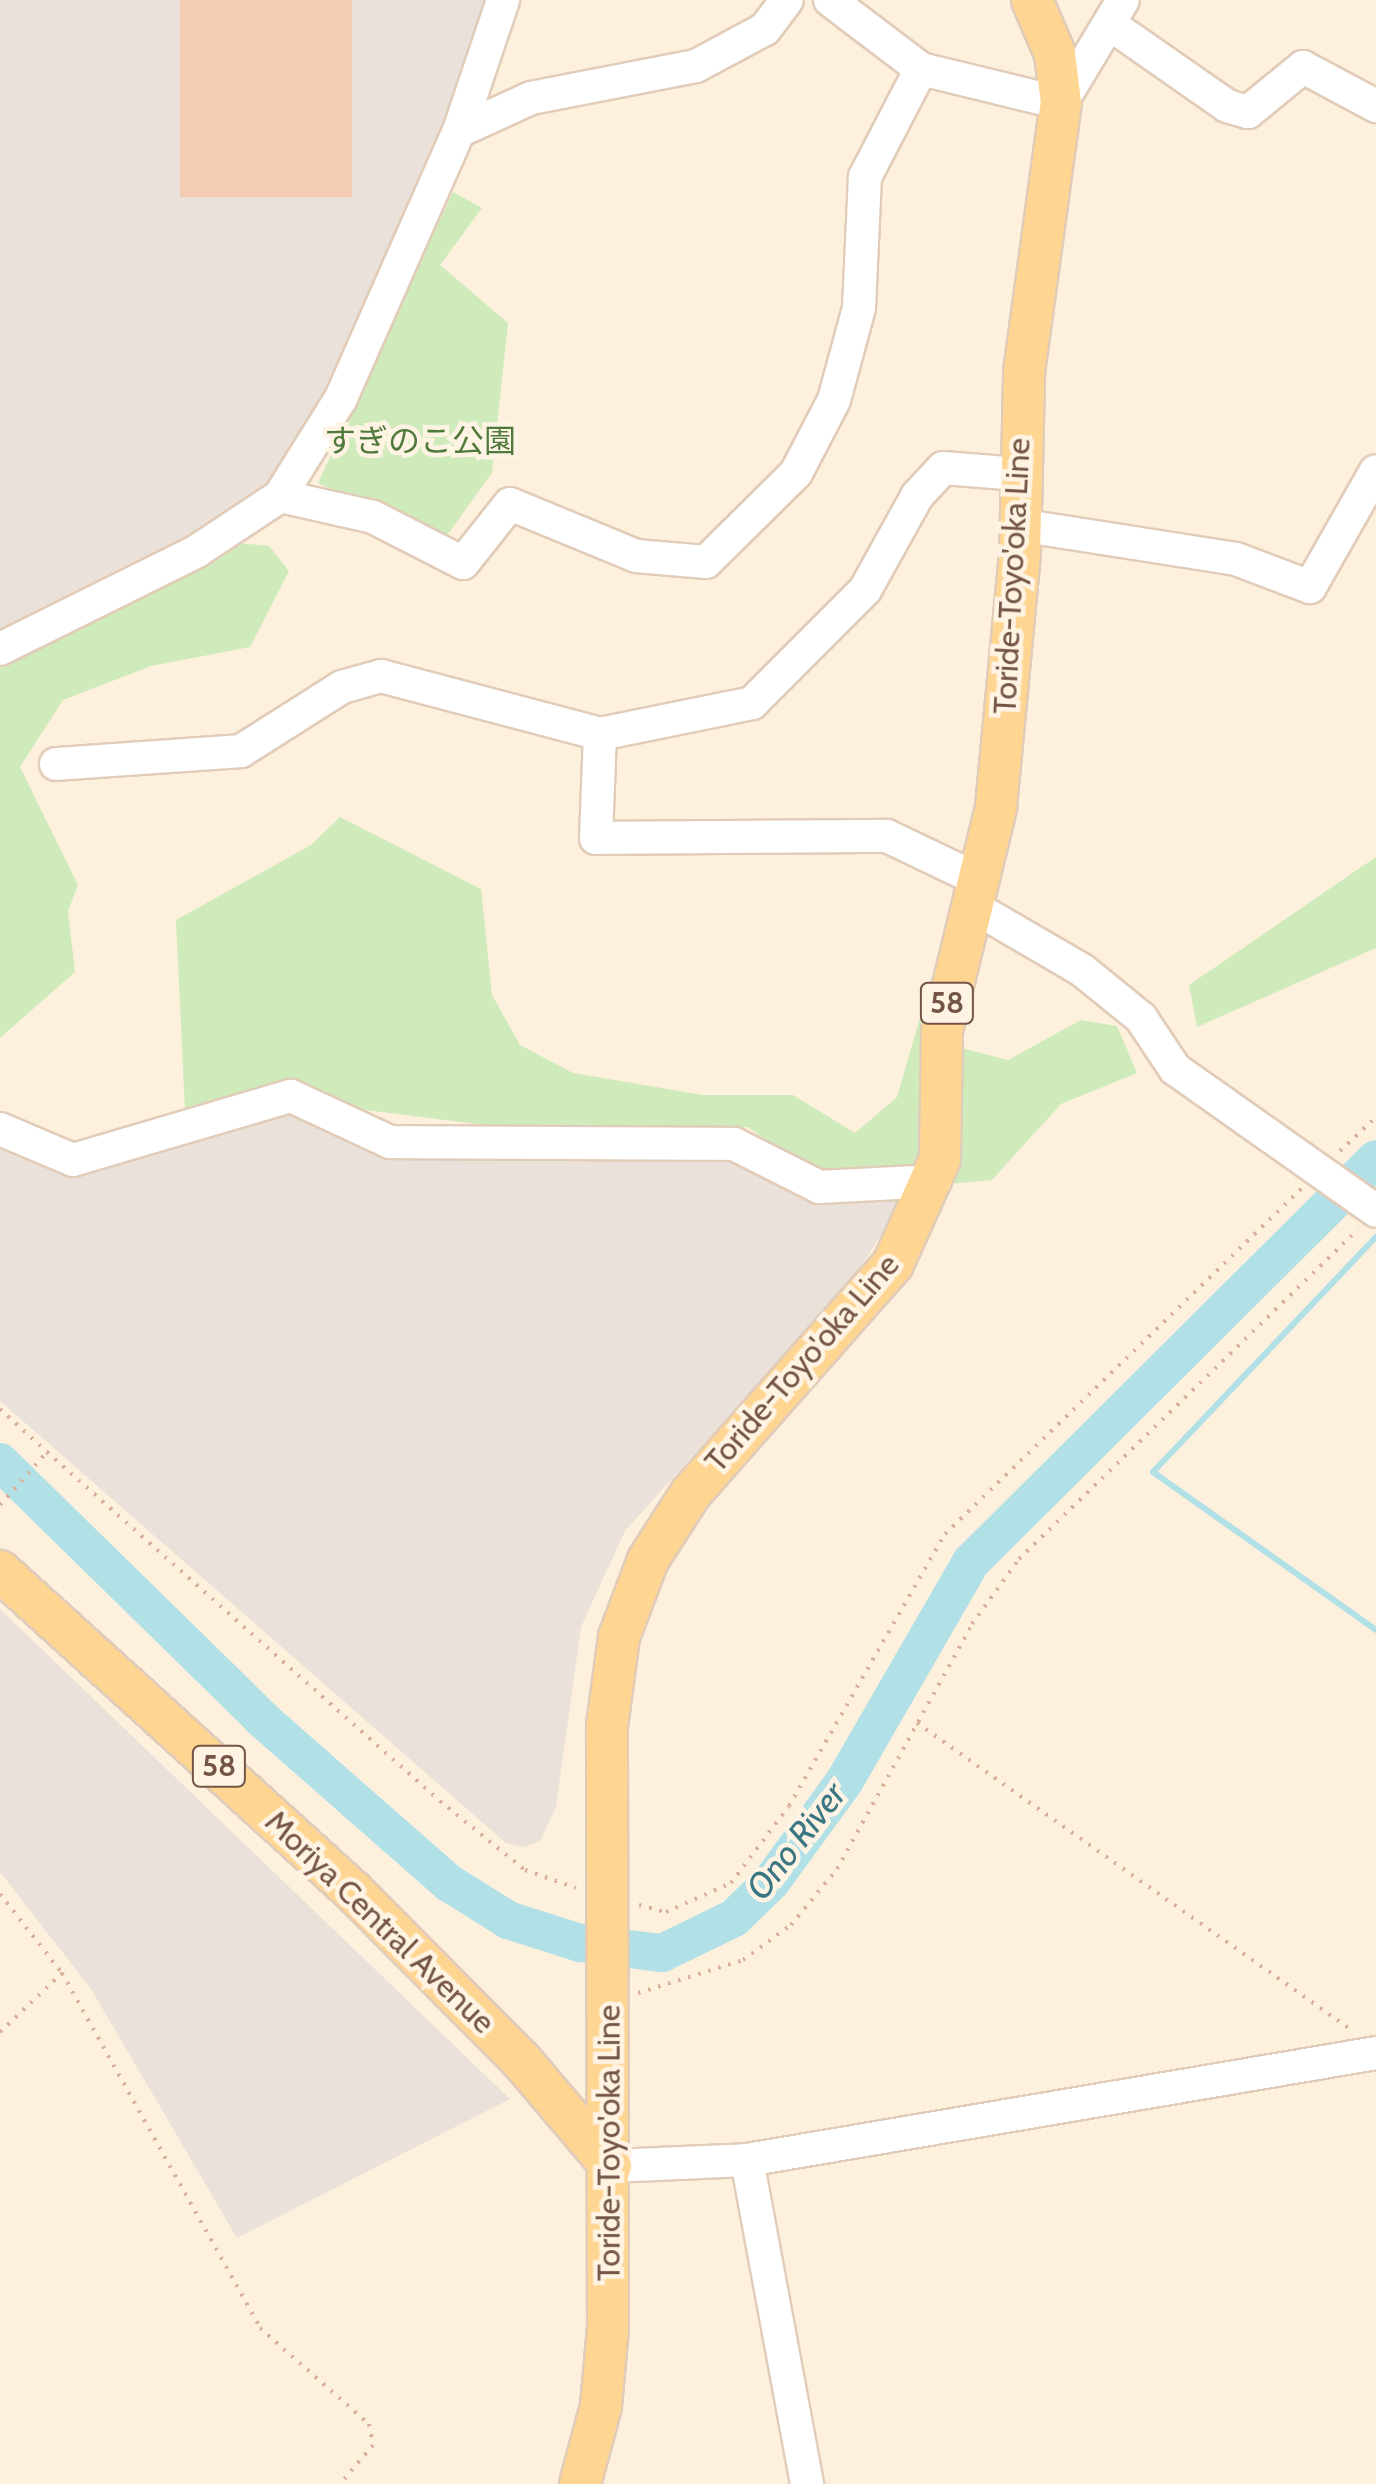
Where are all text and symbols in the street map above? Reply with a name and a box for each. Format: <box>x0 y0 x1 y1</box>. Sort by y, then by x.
park label: すぎのこ公園 <box>324 422 516 460</box>
street label: Toride-Toyo'oka Line <box>986 437 1038 715</box>
road number: 58 <box>920 978 974 1028</box>
street label: Toride-Toyo'oka Line <box>697 1246 907 1480</box>
road number: 58 <box>192 1741 246 1791</box>
water label: Ono River <box>737 1774 855 1908</box>
street label: Moriya Central Avenue <box>257 1803 503 2041</box>
street label: Toride-Toyo'oka Line <box>590 2005 628 2281</box>

